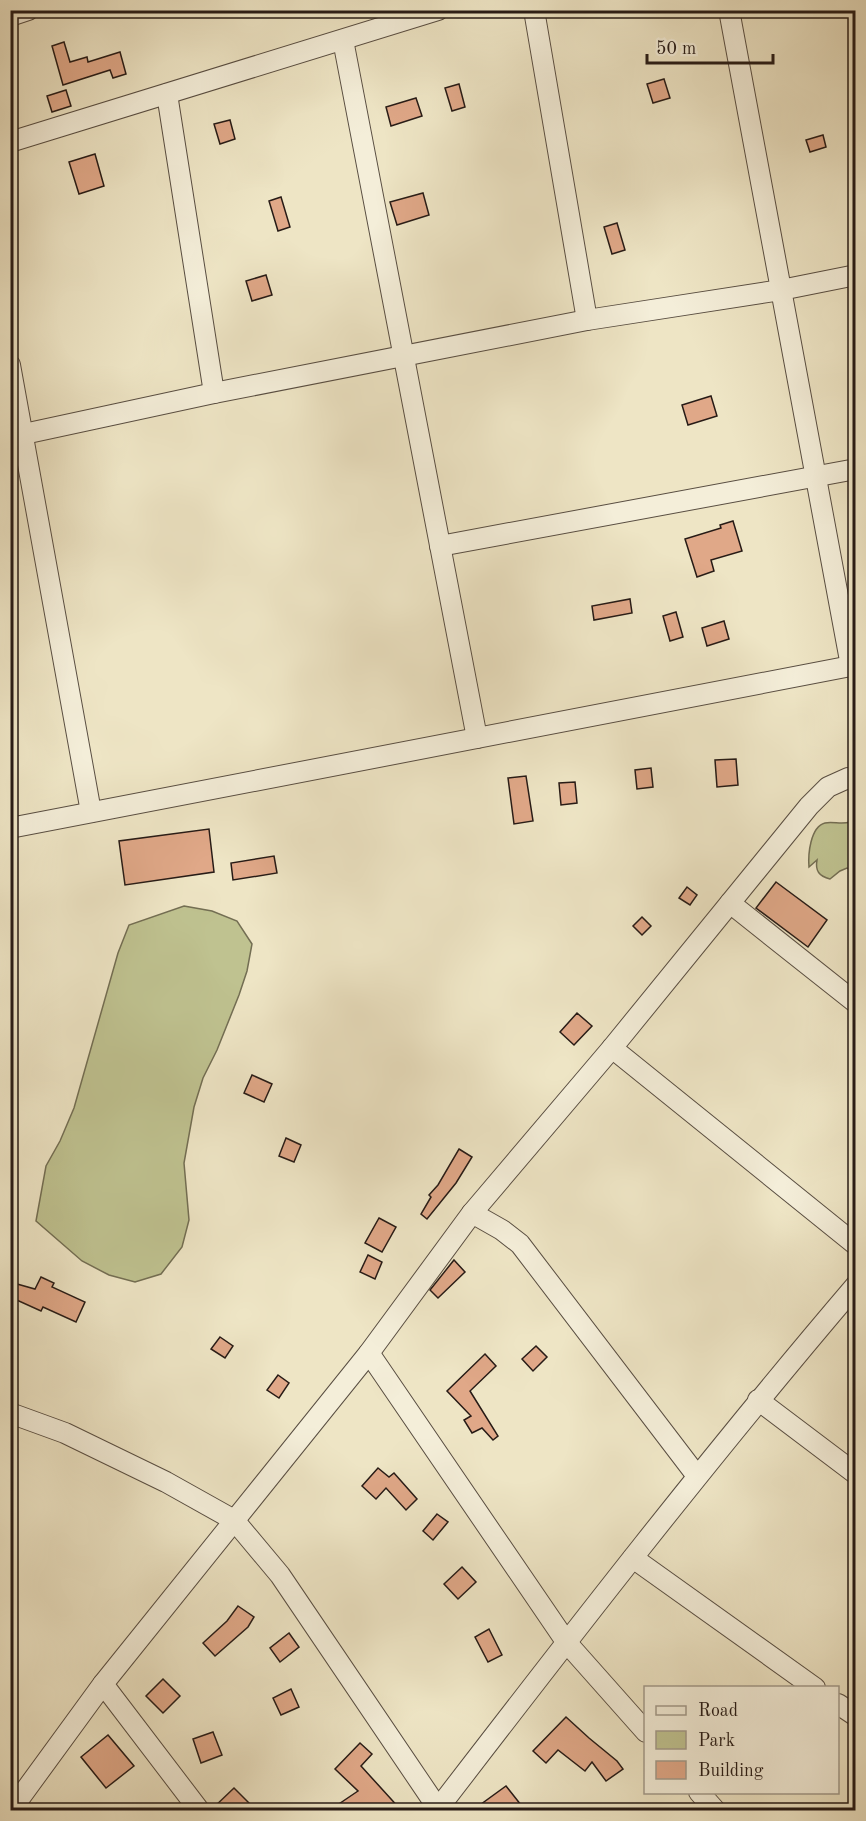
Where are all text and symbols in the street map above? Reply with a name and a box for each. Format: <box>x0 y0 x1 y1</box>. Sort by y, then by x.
scale bar <box>647 27 773 65</box>
text: 50 m <box>656 40 696 58</box>
legend <box>644 1686 839 1794</box>
text: Road <box>698 1702 738 1720</box>
text: Park <box>698 1732 735 1750</box>
text: Building <box>698 1762 764 1780</box>

